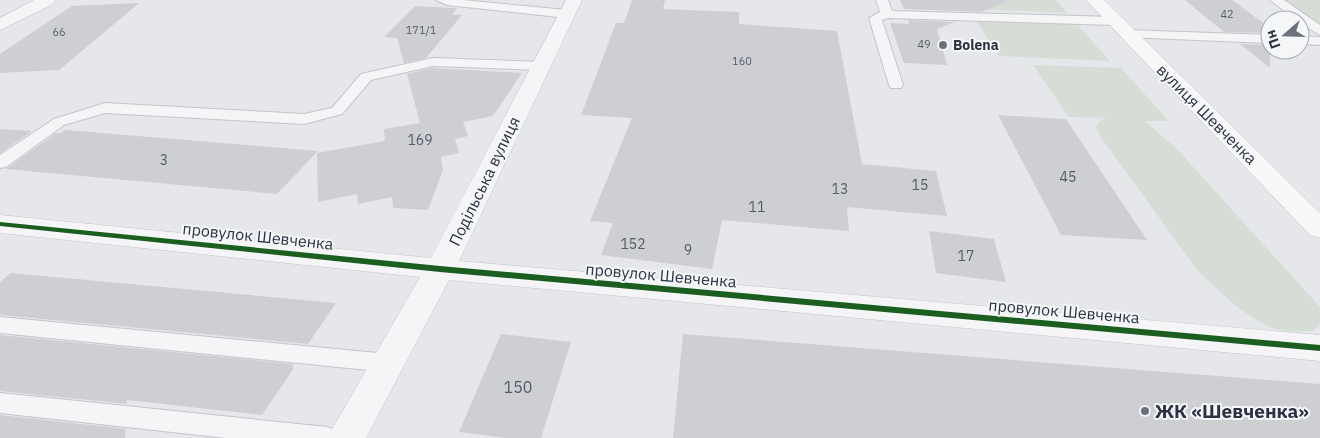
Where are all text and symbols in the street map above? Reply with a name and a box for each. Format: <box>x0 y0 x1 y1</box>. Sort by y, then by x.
house number: 42 <box>1220 7 1234 21</box>
north arrow <box>1260 10 1310 60</box>
house number: 171/1 <box>406 23 437 37</box>
house number: 66 <box>52 25 66 39</box>
text: Пн <box>1261 28 1284 51</box>
place label: Bolena <box>953 36 999 54</box>
house number: 49 <box>917 37 931 51</box>
marker: Bolena <box>937 39 949 51</box>
house number: 160 <box>732 54 752 68</box>
street label: вулиця Шевченка <box>1153 60 1262 169</box>
street label: Подільська вулиця <box>444 113 524 249</box>
house number: 169 <box>407 131 433 149</box>
house number: 3 <box>160 151 168 169</box>
house number: 45 <box>1060 168 1076 186</box>
house number: 15 <box>912 176 928 194</box>
house number: 13 <box>832 180 848 198</box>
house number: 11 <box>749 198 765 216</box>
street label: провулок Шевченка <box>182 218 335 254</box>
house number: 152 <box>620 235 646 253</box>
house number: 9 <box>684 241 692 259</box>
house number: 17 <box>958 247 974 265</box>
street label: провулок Шевченка <box>585 258 738 292</box>
street label: провулок Шевченка <box>988 294 1141 328</box>
house number: 150 <box>504 377 532 397</box>
place label: ЖК «Шевченка» <box>1155 399 1309 423</box>
marker: ЖК «Шевченка» <box>1139 405 1151 417</box>

